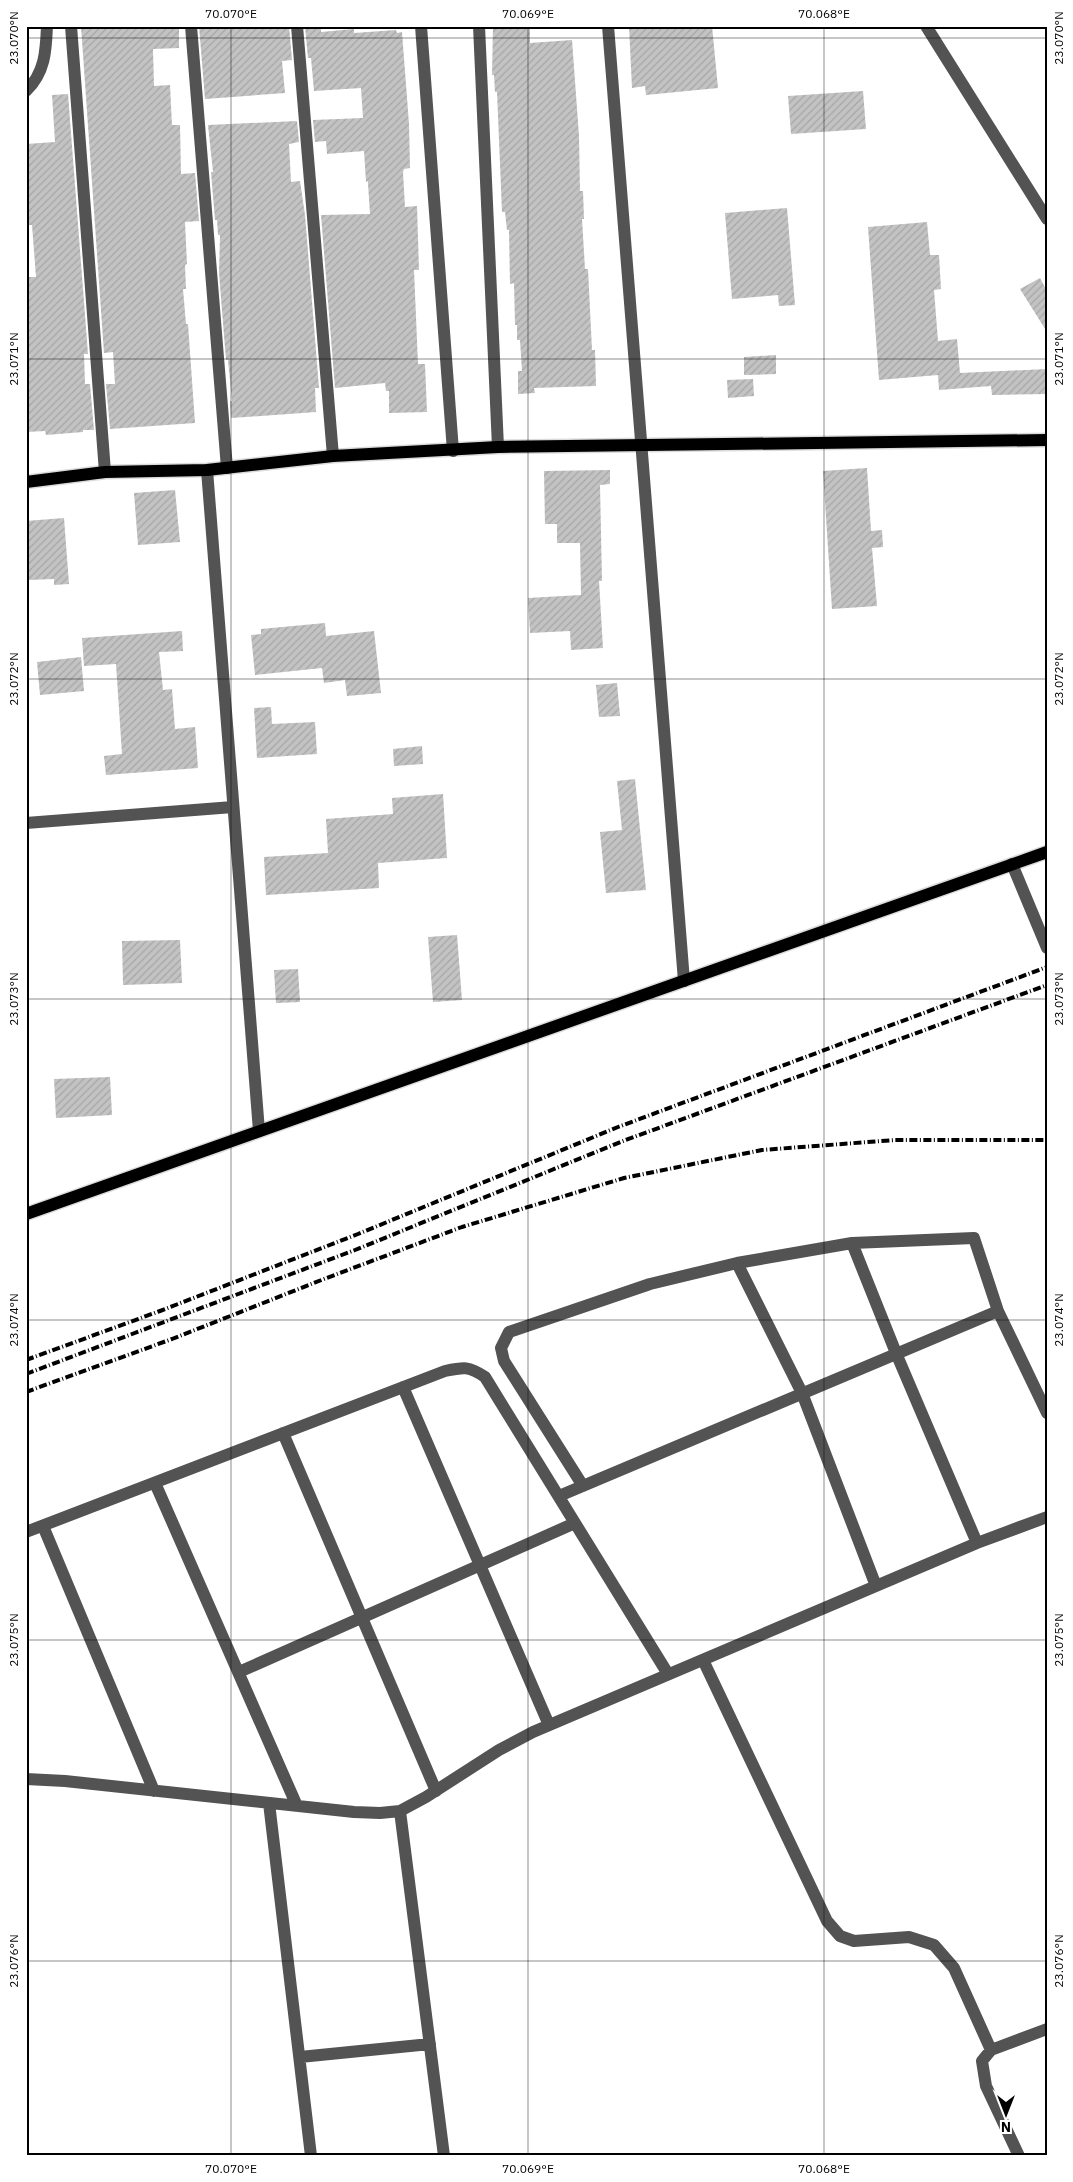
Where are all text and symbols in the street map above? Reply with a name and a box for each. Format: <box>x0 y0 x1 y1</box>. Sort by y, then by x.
text: 70.070°E <box>205 6 257 21</box>
text: 70.069°E <box>502 6 554 21</box>
text: 70.068°E <box>798 6 850 21</box>
text: 23.070°N <box>6 11 21 65</box>
text: 23.070°N <box>1051 11 1066 65</box>
text: 23.071°N <box>6 332 21 386</box>
text: 23.071°N <box>1051 332 1066 386</box>
text: 23.072°N <box>6 652 21 706</box>
text: 23.072°N <box>1051 652 1066 706</box>
text: 23.073°N <box>6 972 21 1026</box>
text: 23.073°N <box>1051 972 1066 1026</box>
text: 23.074°N <box>6 1293 21 1347</box>
text: 23.074°N <box>1051 1293 1066 1347</box>
text: 23.075°N <box>6 1613 21 1667</box>
text: 23.075°N <box>1051 1613 1066 1667</box>
text: 23.076°N <box>6 1934 21 1988</box>
text: 23.076°N <box>1051 1934 1066 1988</box>
north arrow <box>980 2090 1030 2140</box>
text: N <box>1001 2118 1011 2136</box>
text: 70.070°E <box>205 2161 257 2176</box>
text: 70.069°E <box>502 2161 554 2176</box>
text: 70.068°E <box>798 2161 850 2176</box>

